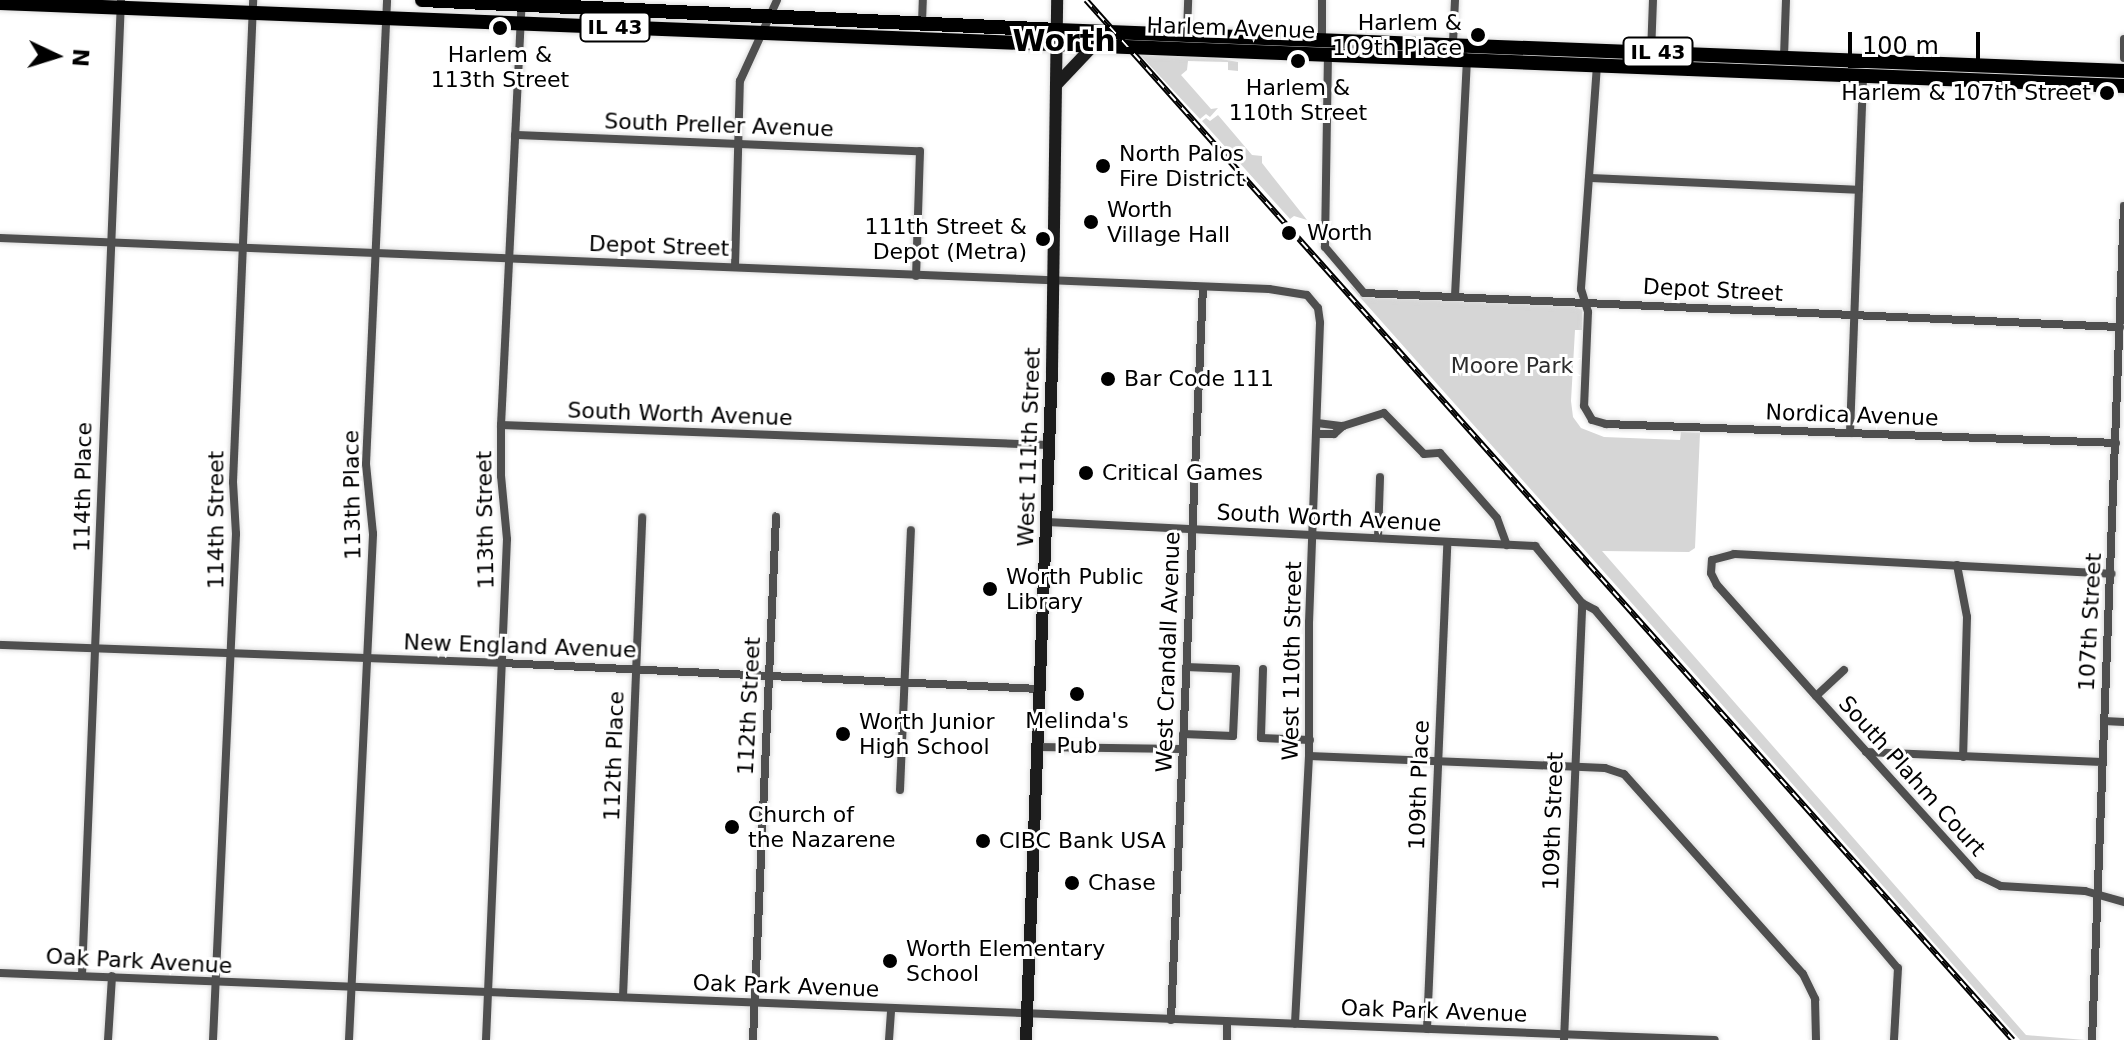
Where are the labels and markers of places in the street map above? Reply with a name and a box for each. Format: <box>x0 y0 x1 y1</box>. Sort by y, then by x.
place label: Harlem & 109th Place <box>1332 9 1462 60</box>
marker: Harlem & 113th Street <box>491 19 509 37</box>
marker: Harlem & 109th Place <box>1469 26 1487 44</box>
place label: Harlem & 113th Street <box>431 41 569 92</box>
marker: Harlem & 110th Street <box>1289 52 1307 70</box>
place label: Harlem & 110th Street <box>1229 74 1367 126</box>
place label: Harlem & 107th Street <box>1841 80 2091 106</box>
marker: Harlem & 107th Street <box>2098 84 2116 102</box>
place label: North Palos Fire District <box>1119 140 1244 192</box>
marker: North Palos Fire District <box>1094 157 1112 175</box>
place label: Worth Village Hall <box>1107 196 1230 248</box>
place label: 111th Street & Depot (Metra) <box>864 213 1027 264</box>
marker: Worth Village Hall <box>1082 213 1100 231</box>
place label: Worth <box>1307 220 1373 246</box>
marker: Worth <box>1278 222 1300 244</box>
marker: 111th Street & Depot (Metra) <box>1034 230 1052 248</box>
place label: Bar Code 111 <box>1124 366 1274 392</box>
marker: Bar Code 111 <box>1099 370 1117 388</box>
place label: Critical Games <box>1102 460 1263 486</box>
marker: Critical Games <box>1077 464 1095 482</box>
place label: Worth Public Library <box>1006 563 1144 614</box>
marker: Worth Public Library <box>981 580 999 598</box>
marker: Melinda's Pub <box>1068 685 1086 703</box>
place label: Melinda's Pub <box>1025 707 1129 758</box>
place label: Worth Junior High School <box>859 708 995 760</box>
marker: Worth Junior High School <box>834 725 852 743</box>
place label: Church of the Nazarene <box>748 801 896 852</box>
marker: Church of the Nazarene <box>723 818 741 836</box>
place label: CIBC Bank USA <box>999 828 1166 854</box>
marker: CIBC Bank USA <box>974 832 992 850</box>
place label: Chase <box>1088 870 1156 896</box>
marker: Chase <box>1063 874 1081 892</box>
place label: Worth Elementary School <box>906 935 1105 986</box>
marker: Worth Elementary School <box>881 952 899 970</box>

